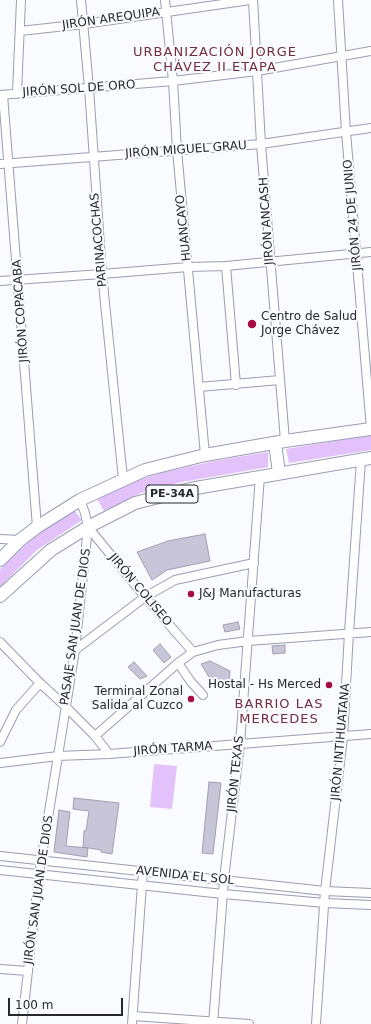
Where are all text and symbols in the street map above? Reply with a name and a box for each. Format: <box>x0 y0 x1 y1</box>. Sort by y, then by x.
street label: JIRÓN AREQUIPA <box>61 5 161 33</box>
district label: URBANIZACIÓN JORGE CHÁVEZ II ETAPA <box>133 45 297 76</box>
street label: JIRÓN SOL DE ORO <box>22 78 136 100</box>
street label: JIRÓN MIGUEL GRAU <box>125 139 247 161</box>
street label: JIRÓN 24 DE JUNIO <box>341 159 365 271</box>
street label: JIRÓN ANCASH <box>257 177 277 265</box>
street label: PARINACOCHAS <box>88 192 110 288</box>
street label: HUANCAYO <box>173 194 195 262</box>
street label: JIRÓN COPACABA <box>10 259 32 363</box>
place label: Centro de Salud Jorge Chávez <box>261 310 357 338</box>
marker: Centro de Salud Jorge Chávez <box>246 318 258 330</box>
road number: PE-34A <box>146 485 198 503</box>
street label: PASAJE SAN JUAN DE DIOS <box>58 548 94 706</box>
street label: JIRÓN COLISEO <box>105 551 175 629</box>
place label: J&J Manufacturas <box>199 587 301 601</box>
marker: J&J Manufacturas <box>186 589 196 599</box>
place label: Hostal - Hs Merced <box>208 678 321 692</box>
marker: Hostal - Hs Merced <box>324 680 334 690</box>
street label: JIRÓN INTIHUATANA <box>329 683 353 801</box>
place label: Terminal Zonal Salida al Cuzco <box>92 685 183 713</box>
marker: Terminal Zonal Salida al Cuzco <box>186 694 196 704</box>
district label: BARRIO LAS MERCEDES <box>235 697 323 728</box>
street label: JIRÓN TEXAS <box>225 735 247 813</box>
street label: JIRÓN TARMA <box>133 739 213 759</box>
street label: JIRÓN SAN JUAN DE DIOS <box>21 815 57 965</box>
street label: AVENIDA EL SOL <box>135 864 235 888</box>
scale bar <box>10 990 125 1016</box>
text: 100 m <box>15 998 53 1012</box>

